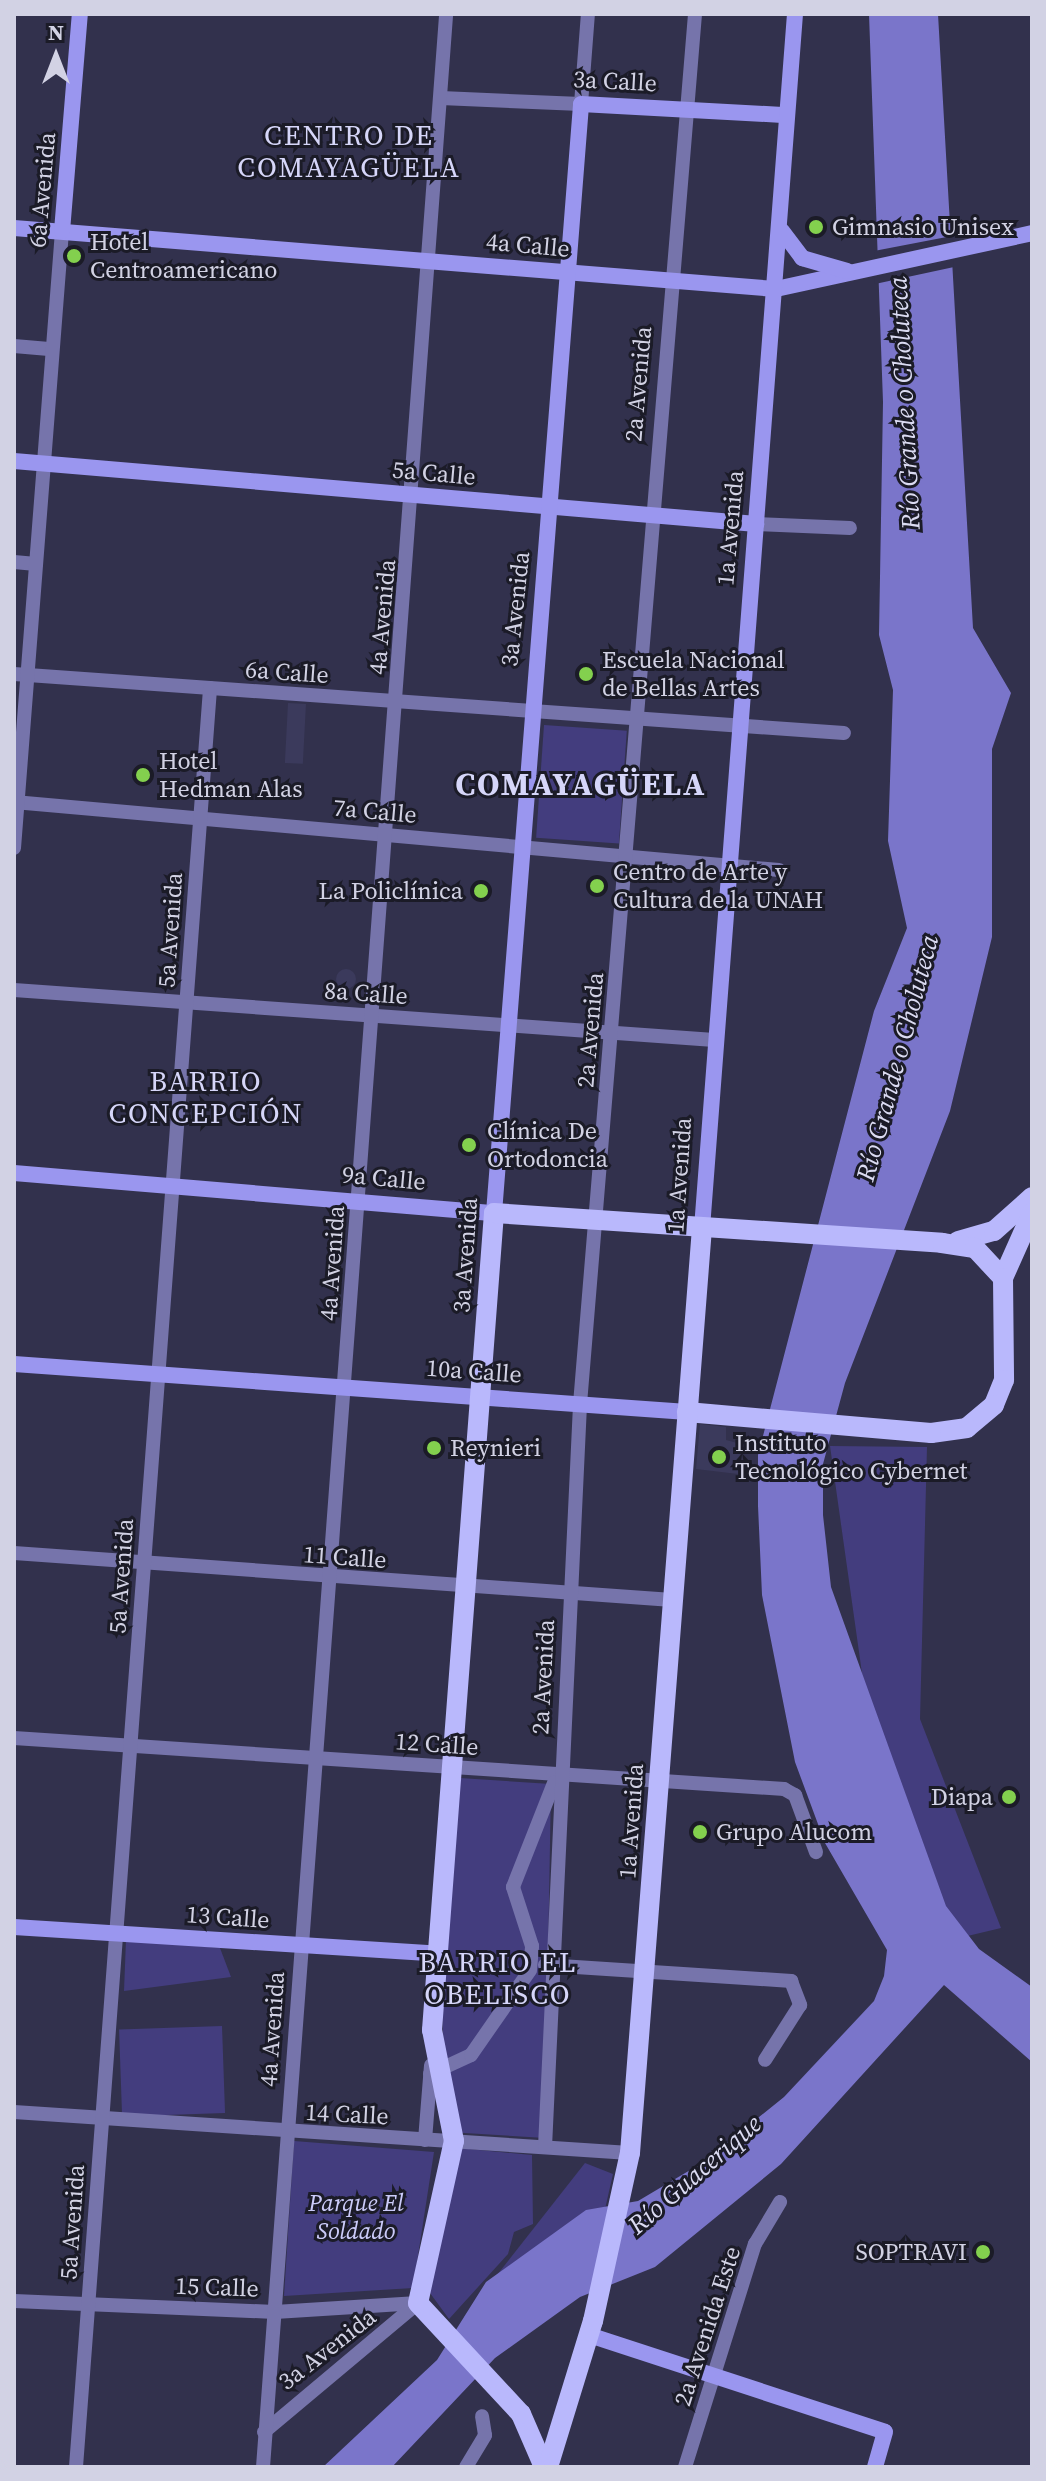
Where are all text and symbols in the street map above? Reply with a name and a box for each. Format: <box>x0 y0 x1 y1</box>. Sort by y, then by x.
north arrow <box>16 16 96 96</box>
text: N <box>48 17 64 47</box>
street label: 3a Calle <box>572 64 658 98</box>
district label: CENTRO DE COMAYAGÜELA <box>237 118 461 184</box>
street label: 6a Avenida <box>23 131 61 249</box>
place label: Gimnasio Unisex <box>832 213 1014 241</box>
marker: Gimnasio Unisex <box>807 218 825 236</box>
street label: 4a Calle <box>485 227 571 263</box>
place label: Hotel Centroamericano <box>90 228 277 284</box>
marker: Hotel Centroamericano <box>65 247 83 265</box>
water label: Río Grande o Choluteca <box>883 275 927 531</box>
street label: 2a Avenida <box>619 325 657 443</box>
street label: 5a Calle <box>391 455 477 491</box>
street label: 1a Avenida <box>711 469 749 587</box>
street label: 3a Avenida <box>495 550 535 668</box>
street label: 4a Avenida <box>363 558 401 676</box>
place label: Escuela Nacional de Bellas Artes <box>602 646 785 702</box>
street label: 6a Calle <box>244 655 330 689</box>
marker: Escuela Nacional de Bellas Artes <box>577 665 595 683</box>
place label: Hotel Hedman Alas <box>159 747 303 803</box>
district label: COMAYAGÜELA <box>455 765 707 803</box>
marker: Hotel Hedman Alas <box>134 766 152 784</box>
street label: 7a Calle <box>332 793 418 829</box>
place label: Centro de Arte y Cultura de la UNAH <box>613 858 823 914</box>
street label: 5a Avenida <box>152 871 188 989</box>
place label: La Policlínica <box>319 877 463 905</box>
marker: Centro de Arte y Cultura de la UNAH <box>588 877 606 895</box>
marker: La Policlínica <box>470 880 492 902</box>
water label: Río Grande o Choluteca <box>850 931 946 1185</box>
street label: 2a Avenida <box>571 971 609 1089</box>
street label: 8a Calle <box>323 976 409 1010</box>
district label: BARRIO CONCEPCIÓN <box>108 1064 304 1130</box>
street label: 1a Avenida <box>661 1116 697 1234</box>
place label: Clínica De Ortodoncia <box>487 1117 608 1173</box>
marker: Clínica De Ortodoncia <box>458 1134 480 1156</box>
street label: 9a Calle <box>341 1160 427 1196</box>
street label: 3a Avenida <box>447 1196 483 1314</box>
street label: 4a Avenida <box>314 1204 350 1322</box>
street label: 10a Calle <box>425 1353 523 1389</box>
place label: Instituto Tecnológico Cybernet <box>735 1429 967 1485</box>
place label: Reynieri <box>450 1434 541 1462</box>
marker: Reynieri <box>425 1439 443 1457</box>
marker: Instituto Tecnológico Cybernet <box>710 1448 728 1466</box>
street label: 5a Avenida <box>103 1517 139 1635</box>
street label: 11 Calle <box>302 1540 388 1574</box>
street label: 2a Avenida <box>526 1619 560 1735</box>
street label: 12 Calle <box>394 1727 480 1761</box>
street label: 1a Avenida <box>613 1762 649 1880</box>
place label: Diapa <box>931 1783 993 1811</box>
marker: Diapa <box>1000 1788 1018 1806</box>
place label: Grupo Alucom <box>716 1818 872 1846</box>
marker: Grupo Alucom <box>691 1823 709 1841</box>
street label: 13 Calle <box>185 1900 271 1934</box>
district label: BARRIO EL OBELISCO <box>418 1945 578 2011</box>
street label: 4a Avenida <box>254 1970 290 2088</box>
street label: 14 Calle <box>305 2097 389 2131</box>
water label: Río Guacerique <box>622 2109 768 2241</box>
street label: 5a Avenida <box>54 2163 90 2281</box>
park label: Parque El Soldado <box>308 2189 404 2245</box>
place label: SOPTRAVI <box>855 2238 967 2266</box>
street label: 2a Avenida Este <box>668 2243 746 2409</box>
marker: SOPTRAVI <box>974 2243 992 2261</box>
street label: 15 Calle <box>175 2271 259 2303</box>
street label: 3a Avenida <box>273 2302 381 2396</box>

